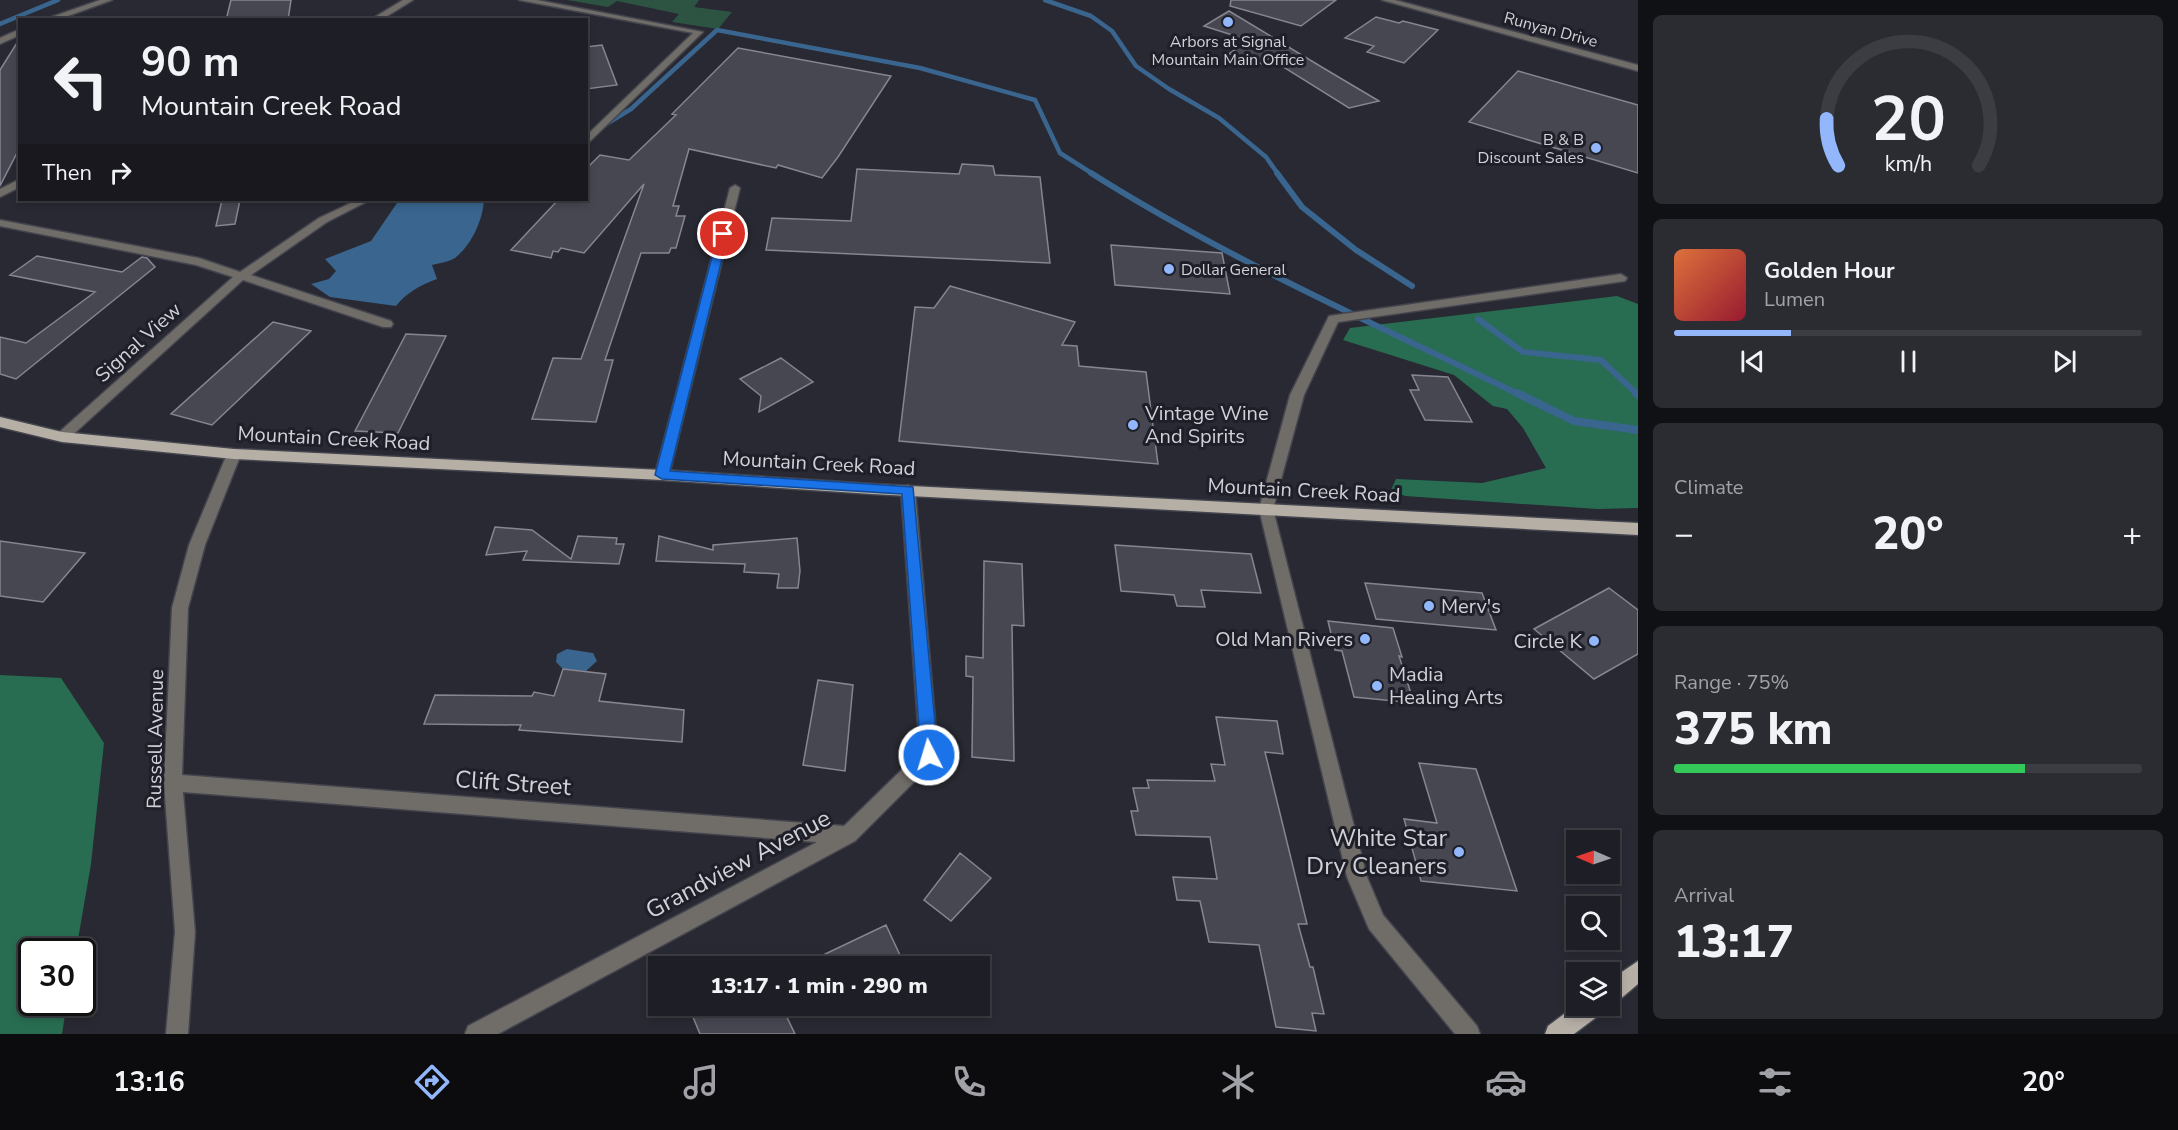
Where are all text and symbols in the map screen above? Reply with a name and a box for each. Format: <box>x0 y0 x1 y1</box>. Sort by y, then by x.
street label: Runyan Drive <box>1501 7 1600 53</box>
marker: Arbors at Signal Mountain Main Office <box>1221 15 1235 29</box>
place label: Arbors at Signal Mountain Main Office <box>1152 31 1304 71</box>
text: 90 m <box>141 34 240 91</box>
icon: left <box>42 42 120 120</box>
text: 20 <box>1871 78 1945 163</box>
text: Mountain Creek Road <box>141 88 402 125</box>
place label: B & B Discount Sales <box>1478 129 1584 169</box>
marker: B & B Discount Sales <box>1589 141 1603 155</box>
text: km/h <box>1884 150 1932 180</box>
icon: right <box>104 156 137 189</box>
text: Then <box>42 158 92 188</box>
pin <box>697 208 748 259</box>
icon: arrive <box>706 217 739 250</box>
text: Golden Hour <box>1764 256 1895 286</box>
place label: Dollar General <box>1181 259 1286 281</box>
marker: Dollar General <box>1162 262 1176 276</box>
text: Lumen <box>1764 286 1825 313</box>
street label: Signal View <box>89 296 187 388</box>
icon: previous <box>1736 345 1769 378</box>
icon: pause <box>1892 345 1925 378</box>
icon: next <box>2048 345 2081 378</box>
place label: Vintage Wine And Spirits <box>1144 400 1269 450</box>
marker: Vintage Wine And Spirits <box>1126 418 1140 432</box>
street label: Mountain Creek Road <box>237 420 431 457</box>
street label: Mountain Creek Road <box>722 445 916 482</box>
street label: Mountain Creek Road <box>1207 472 1401 509</box>
text: Climate <box>1674 474 1743 501</box>
text: 20° <box>1872 504 1944 565</box>
text: − <box>1674 512 1694 557</box>
text: + <box>2122 512 2142 557</box>
place label: Merv's <box>1441 593 1501 620</box>
marker: Merv's <box>1422 599 1436 613</box>
place label: Old Man Rivers <box>1215 626 1353 653</box>
place label: Circle K <box>1514 628 1582 655</box>
marker: Old Man Rivers <box>1358 632 1372 646</box>
marker: Circle K <box>1587 634 1601 648</box>
place label: Madia Healing Arts <box>1389 661 1503 711</box>
street label: Russell Avenue <box>141 669 170 809</box>
text: Range · 75% <box>1674 669 1789 696</box>
marker: Madia Healing Arts <box>1370 679 1384 693</box>
text: 375 km <box>1674 699 1833 760</box>
position arrow <box>897 723 961 787</box>
street label: Clift Street <box>454 763 573 803</box>
street label: Grandview Avenue <box>640 802 836 926</box>
place label: White Star Dry Cleaners <box>1306 822 1447 882</box>
north arrow <box>1566 830 1620 884</box>
map controls <box>1566 830 1620 1016</box>
marker: White Star Dry Cleaners <box>1452 845 1466 859</box>
text: Arrival <box>1674 882 1734 909</box>
button: search <box>1566 896 1620 950</box>
text: 13:17 <box>1674 912 1794 973</box>
speed limit sign: 30 <box>18 938 96 1016</box>
button: layers <box>1566 962 1620 1016</box>
text: 13:17 · 1 min · 290 m <box>710 971 928 1001</box>
icon: directions <box>411 1061 453 1103</box>
icon: music <box>680 1061 722 1103</box>
icon: phone <box>948 1061 990 1103</box>
icon: climate <box>1217 1061 1259 1103</box>
icon: car <box>1485 1061 1527 1103</box>
icon: filters <box>1754 1061 1796 1103</box>
text: 13:16 <box>113 1064 185 1101</box>
text: 20° <box>2022 1064 2065 1101</box>

